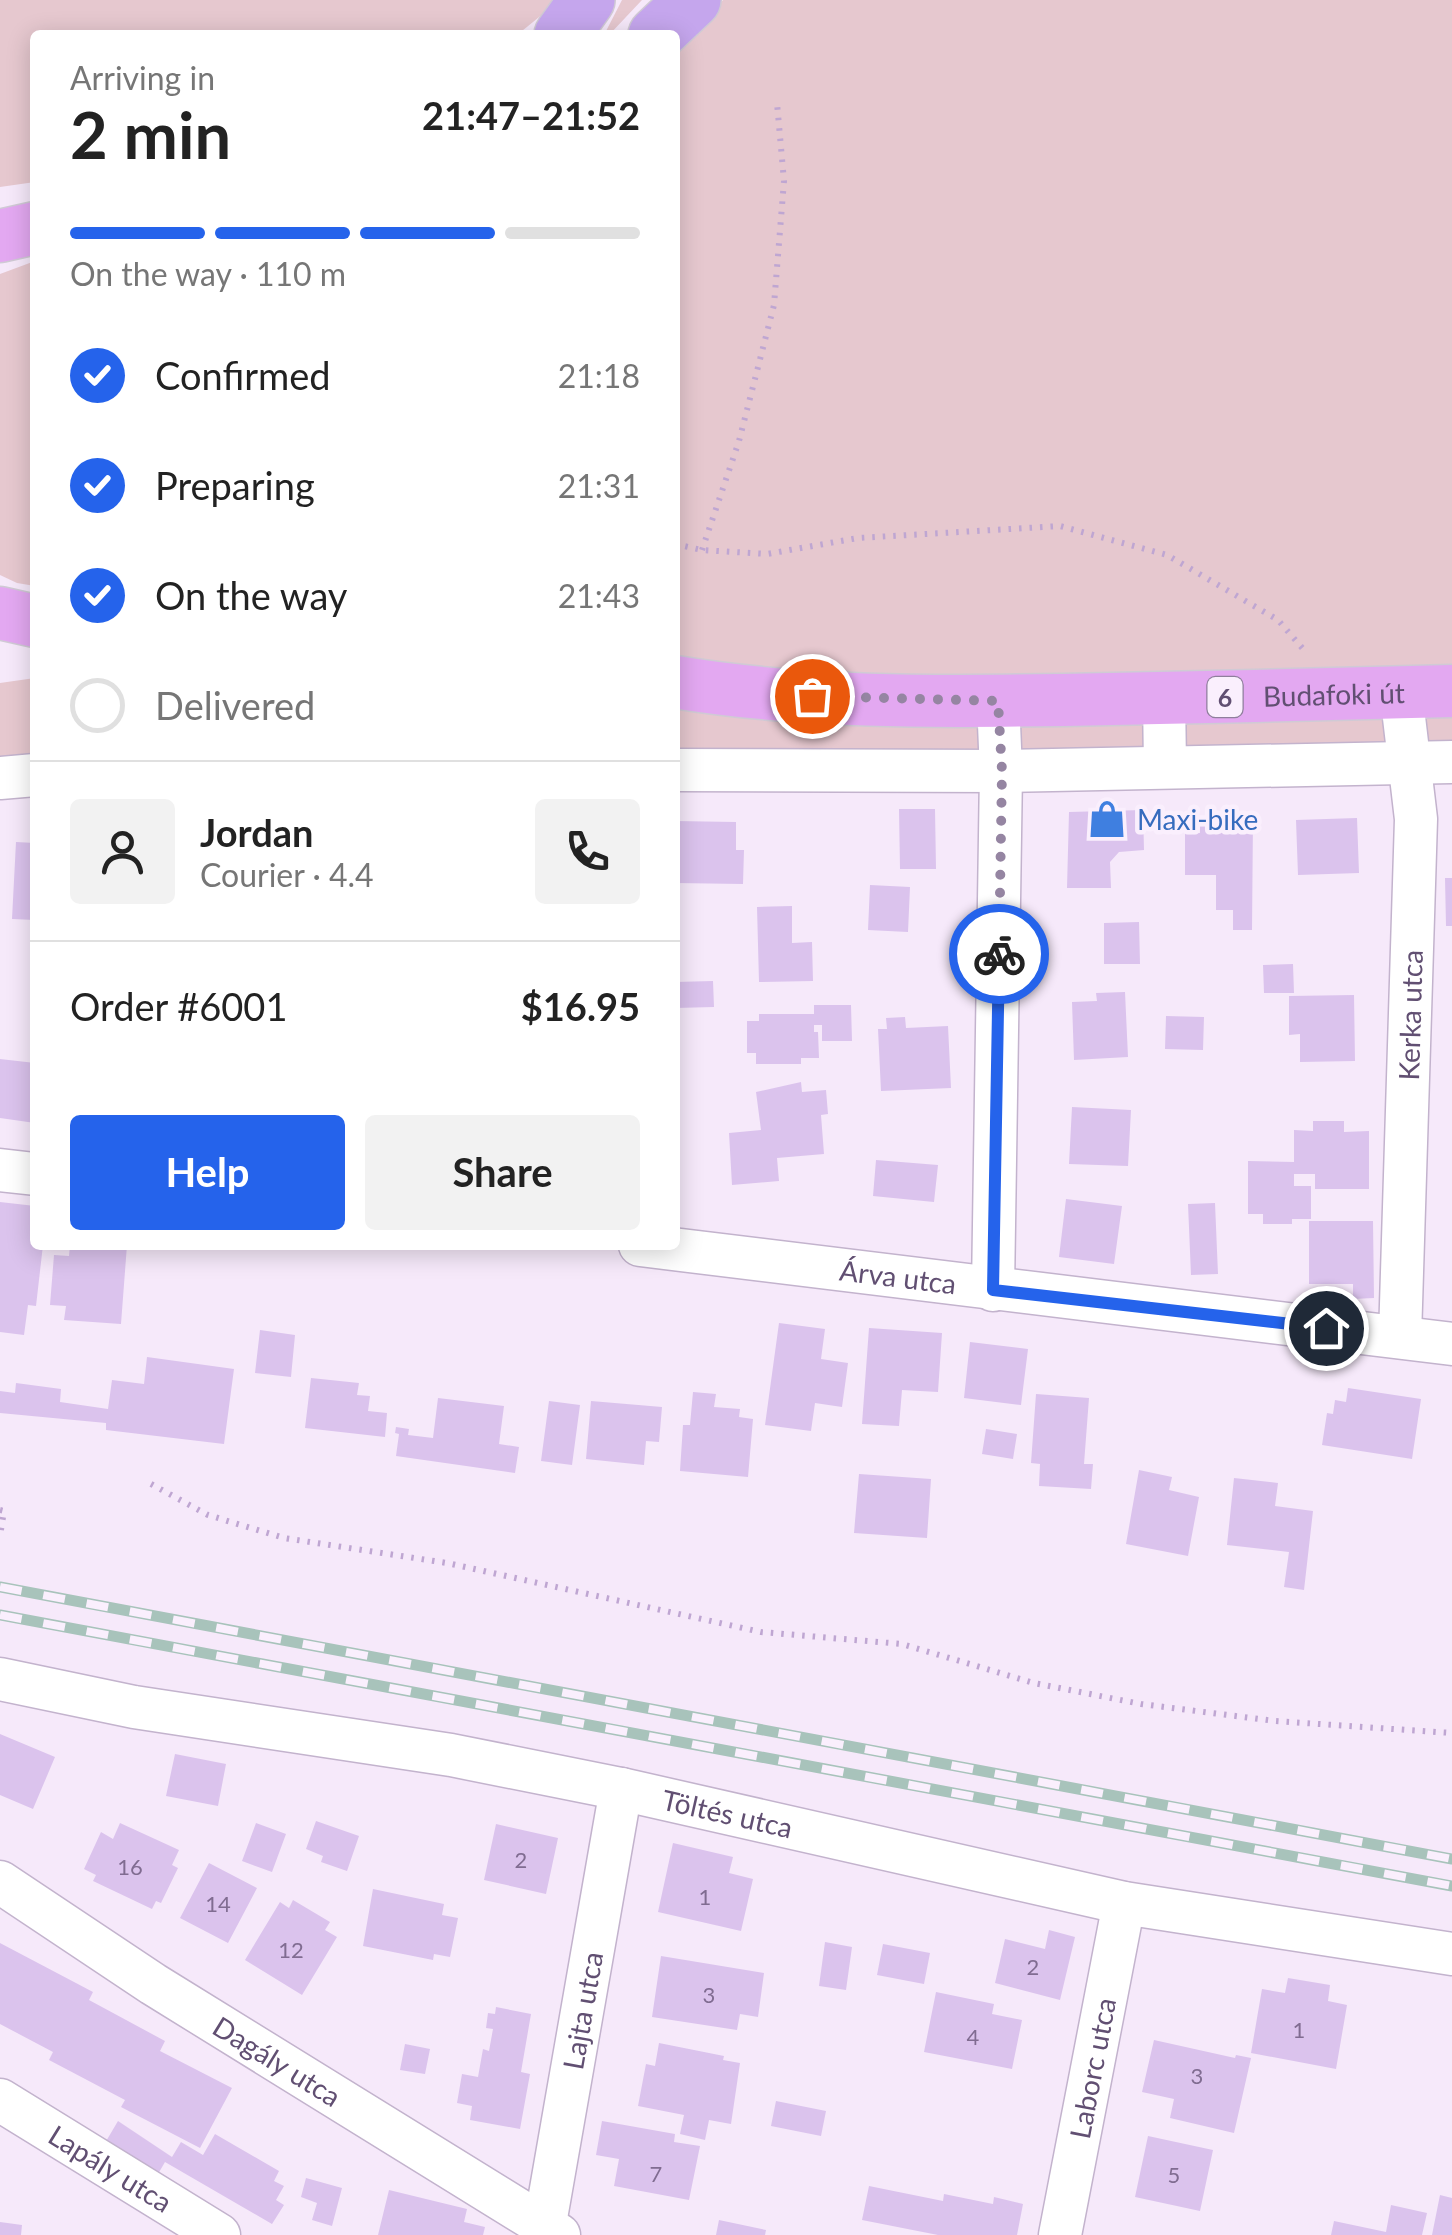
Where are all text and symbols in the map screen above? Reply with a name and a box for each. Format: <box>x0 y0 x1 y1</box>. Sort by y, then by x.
text: Arriving in <box>70 58 215 97</box>
text: 21:47–21:52 <box>422 92 640 138</box>
text: 2 min <box>70 95 231 173</box>
text: On the way · 110 m <box>70 254 346 293</box>
icon: check <box>70 348 125 403</box>
text: Confirmed <box>155 352 331 398</box>
text: 21:18 <box>558 356 640 395</box>
icon: check <box>70 458 125 513</box>
text: Preparing <box>155 462 315 508</box>
text: 21:31 <box>558 466 640 505</box>
icon: check <box>70 568 125 623</box>
text: On the way <box>155 572 347 618</box>
text: 21:43 <box>558 576 640 615</box>
pin <box>770 654 855 739</box>
icon: bag <box>785 669 840 724</box>
street label: Budafoki út <box>1263 675 1405 713</box>
road number: 6 <box>1208 677 1242 717</box>
text: Delivered <box>155 682 315 728</box>
shop icon: Maxi-bike <box>1086 798 1128 840</box>
button: person <box>70 799 175 904</box>
button: phone <box>535 799 640 904</box>
place label: Maxi-bike <box>1137 802 1258 836</box>
text: Jordan <box>200 809 313 855</box>
text: Courier · 4.4 <box>200 855 374 894</box>
courier <box>949 904 1049 1004</box>
icon: bike <box>972 927 1027 982</box>
street label: Kerka utca <box>1391 949 1429 1081</box>
text: Order #6001 <box>70 983 287 1029</box>
text: $16.95 <box>521 983 640 1029</box>
button: Help <box>70 1115 345 1230</box>
button: Share <box>365 1115 640 1230</box>
street label: Árva utca <box>838 1252 958 1300</box>
pin <box>1284 1286 1369 1371</box>
icon: home <box>1299 1301 1354 1356</box>
street label: Töltés utca <box>659 1782 796 1844</box>
house number: 2 <box>515 1846 527 1873</box>
house number: 16 <box>117 1853 143 1880</box>
house number: 1 <box>699 1883 711 1910</box>
house number: 14 <box>205 1890 231 1917</box>
house number: 12 <box>278 1936 304 1963</box>
street label: Lajta utca <box>555 1949 609 2072</box>
house number: 2 <box>1027 1953 1039 1980</box>
house number: 3 <box>703 1981 715 2008</box>
street label: Laborc utca <box>1062 1995 1122 2141</box>
street label: Dagály utca <box>207 2009 347 2113</box>
house number: 1 <box>1293 2016 1305 2043</box>
house number: 4 <box>967 2023 980 2050</box>
house number: 3 <box>1191 2062 1203 2089</box>
street label: Lapály utca <box>43 2117 178 2219</box>
house number: 7 <box>650 2160 662 2187</box>
house number: 5 <box>1168 2161 1180 2188</box>

